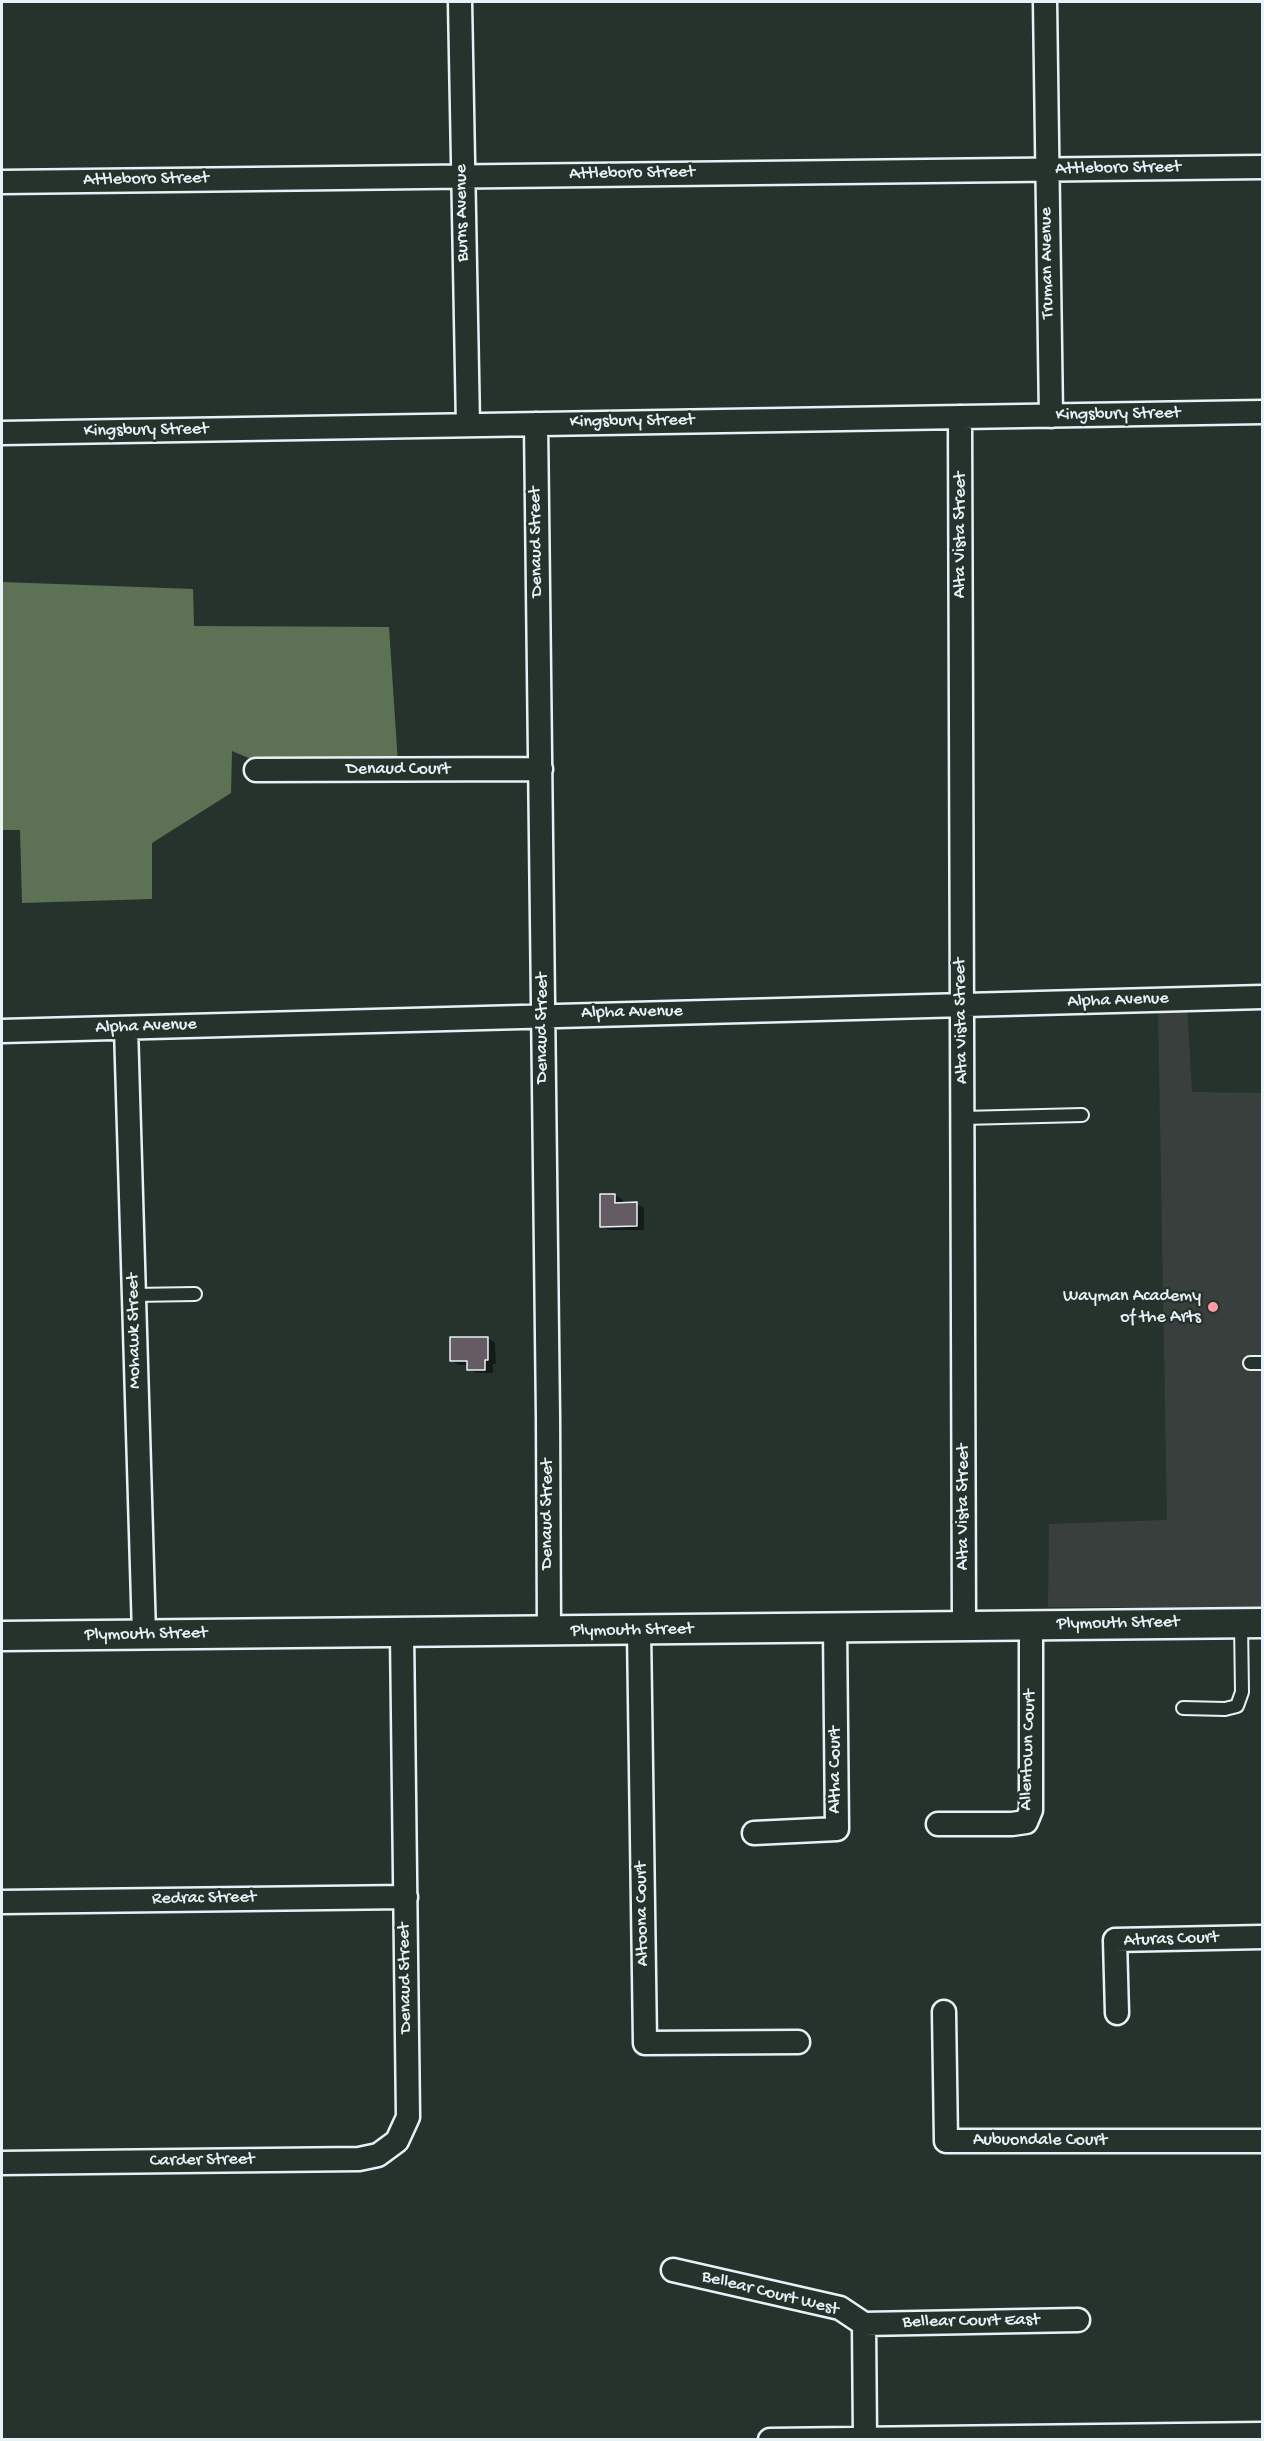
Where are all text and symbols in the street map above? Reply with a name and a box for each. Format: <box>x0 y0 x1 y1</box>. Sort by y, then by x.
street label: Attleboro Street <box>1055 157 1181 181</box>
street label: Attleboro Street <box>569 162 695 186</box>
street label: Burns Avenue <box>451 164 475 262</box>
street label: Attleboro Street <box>83 168 209 192</box>
street label: Truman Avenue <box>1036 207 1060 319</box>
street label: Kingsbury Street <box>1055 403 1181 427</box>
street label: Kingsbury Street <box>569 410 695 434</box>
street label: Kingsbury Street <box>83 419 209 443</box>
street label: Alta Vista Street <box>950 472 972 598</box>
street label: Denaud Street <box>525 486 549 598</box>
street label: Denaud Court <box>346 759 450 781</box>
street label: Alta Vista Street <box>950 958 974 1084</box>
street label: Denaud Street <box>532 973 554 1083</box>
street label: Alpha Avenue <box>1067 988 1169 1014</box>
street label: Alpha Avenue <box>581 1001 683 1025</box>
street label: Alpha Avenue <box>95 1014 197 1040</box>
street label: Mohawk Street <box>123 1273 147 1389</box>
place label: Wayman Academy of the Arts <box>1063 1286 1201 1328</box>
marker: Wayman Academy of the Arts <box>1206 1300 1220 1314</box>
street label: Alta Vista Street <box>953 1444 975 1570</box>
street label: Denaud Street <box>537 1459 559 1569</box>
street label: Plymouth Street <box>1057 1612 1179 1636</box>
street label: Plymouth Street <box>571 1619 693 1643</box>
street label: Plymouth Street <box>85 1623 207 1647</box>
street label: Allentown Court <box>1016 1689 1042 1811</box>
street label: Altha Court <box>825 1726 847 1814</box>
street label: Altoona Court <box>631 1861 655 1967</box>
street label: Redrac Street <box>152 1887 256 1911</box>
street label: Denaud Street <box>394 1922 418 2034</box>
street label: Aturas Court <box>1123 1928 1219 1952</box>
street label: Aubuondale Court <box>973 2130 1107 2152</box>
street label: Carder Street <box>150 2149 254 2173</box>
street label: Bellear Court West <box>699 2267 841 2321</box>
street label: Bellear Court East <box>902 2310 1040 2334</box>

